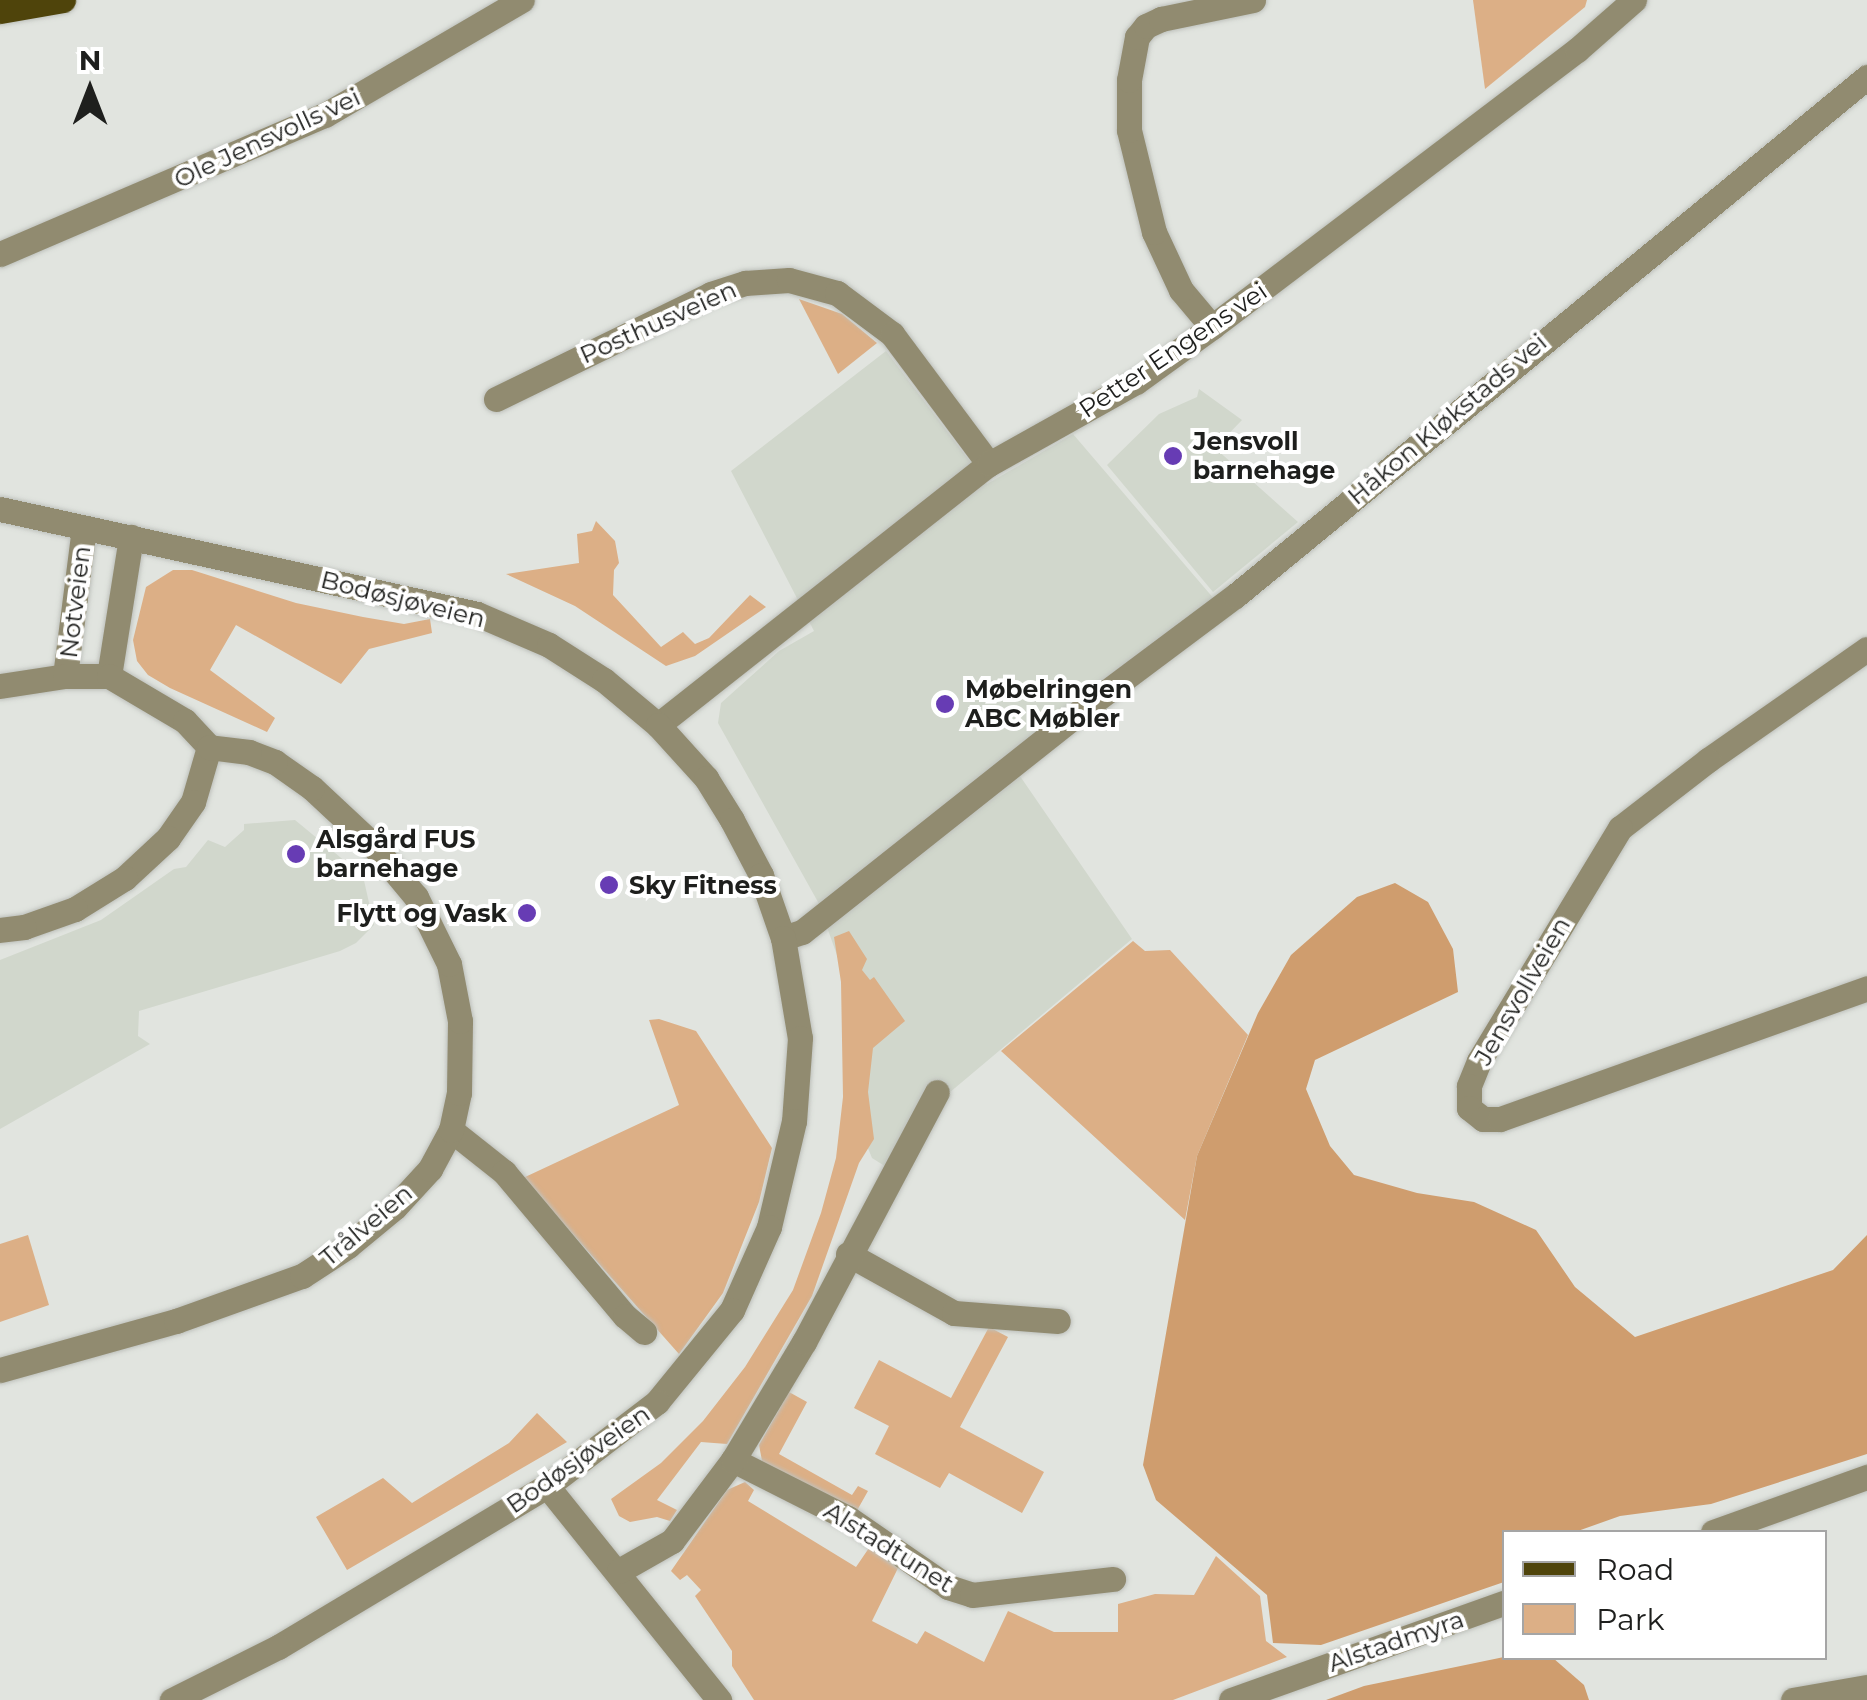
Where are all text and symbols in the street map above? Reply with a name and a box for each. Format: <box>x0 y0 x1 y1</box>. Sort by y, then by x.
north arrow <box>40 40 140 140</box>
text: N <box>79 43 101 77</box>
street label: Ole Jensvolls vei <box>169 82 365 194</box>
street label: Posthusveien <box>575 274 741 370</box>
street label: Petter Engens vei <box>1073 276 1273 424</box>
street label: Håkon Kløkstads vei <box>1341 327 1553 511</box>
place label: Jensvoll barnehage <box>1193 427 1335 486</box>
marker: Jensvoll barnehage <box>1162 445 1184 467</box>
street label: Notveien <box>53 544 97 660</box>
street label: Bodøsjøveien <box>318 564 488 634</box>
place label: Møbelringen ABC Møbler <box>965 675 1132 734</box>
marker: Møbelringen ABC Møbler <box>934 693 956 715</box>
place label: Alsgård FUS barnehage <box>316 825 475 884</box>
marker: Alsgård FUS barnehage <box>285 843 307 865</box>
place label: Sky Fitness <box>629 870 777 900</box>
marker: Sky Fitness <box>598 874 620 896</box>
place label: Flytt og Vask <box>337 898 507 928</box>
marker: Flytt og Vask <box>516 902 538 924</box>
street label: Jensvollveien <box>1468 912 1576 1070</box>
street label: Trålveien <box>314 1178 418 1272</box>
street label: Bodøsjøveien <box>500 1398 656 1520</box>
street label: Alstadtunet <box>819 1495 959 1599</box>
legend <box>1502 1530 1827 1660</box>
text: Road <box>1596 1551 1674 1588</box>
text: Park <box>1596 1601 1665 1638</box>
street label: Alstadmyra <box>1324 1604 1468 1678</box>

